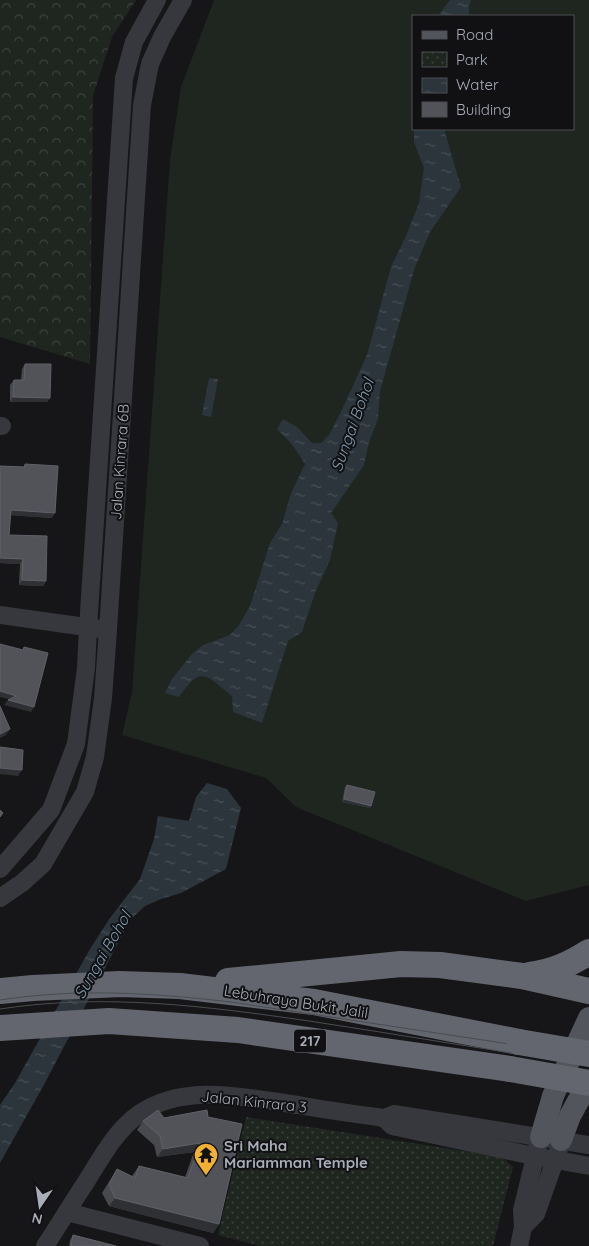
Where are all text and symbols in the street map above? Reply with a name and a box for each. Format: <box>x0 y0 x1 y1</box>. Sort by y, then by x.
legend <box>412 15 574 130</box>
text: Road <box>456 25 493 44</box>
text: Park <box>456 50 488 69</box>
text: Water <box>456 75 499 94</box>
text: Building <box>456 100 511 119</box>
water label: Sungai Bohol <box>326 374 379 474</box>
street label: Jalan Kinrara 6B <box>106 403 133 521</box>
water label: Sungai Bohol <box>69 906 136 1002</box>
street label: Lebuhraya Bukit Jalil <box>223 981 369 1022</box>
road number: 217 <box>294 1030 326 1052</box>
street label: Jalan Kinrara 3 <box>200 1086 308 1117</box>
place label: Sri Maha Mariamman Temple <box>224 1136 368 1172</box>
temple icon: Sri Maha Mariamman Temple <box>193 1142 219 1176</box>
north arrow <box>15 1181 65 1231</box>
text: N <box>30 1209 44 1229</box>

